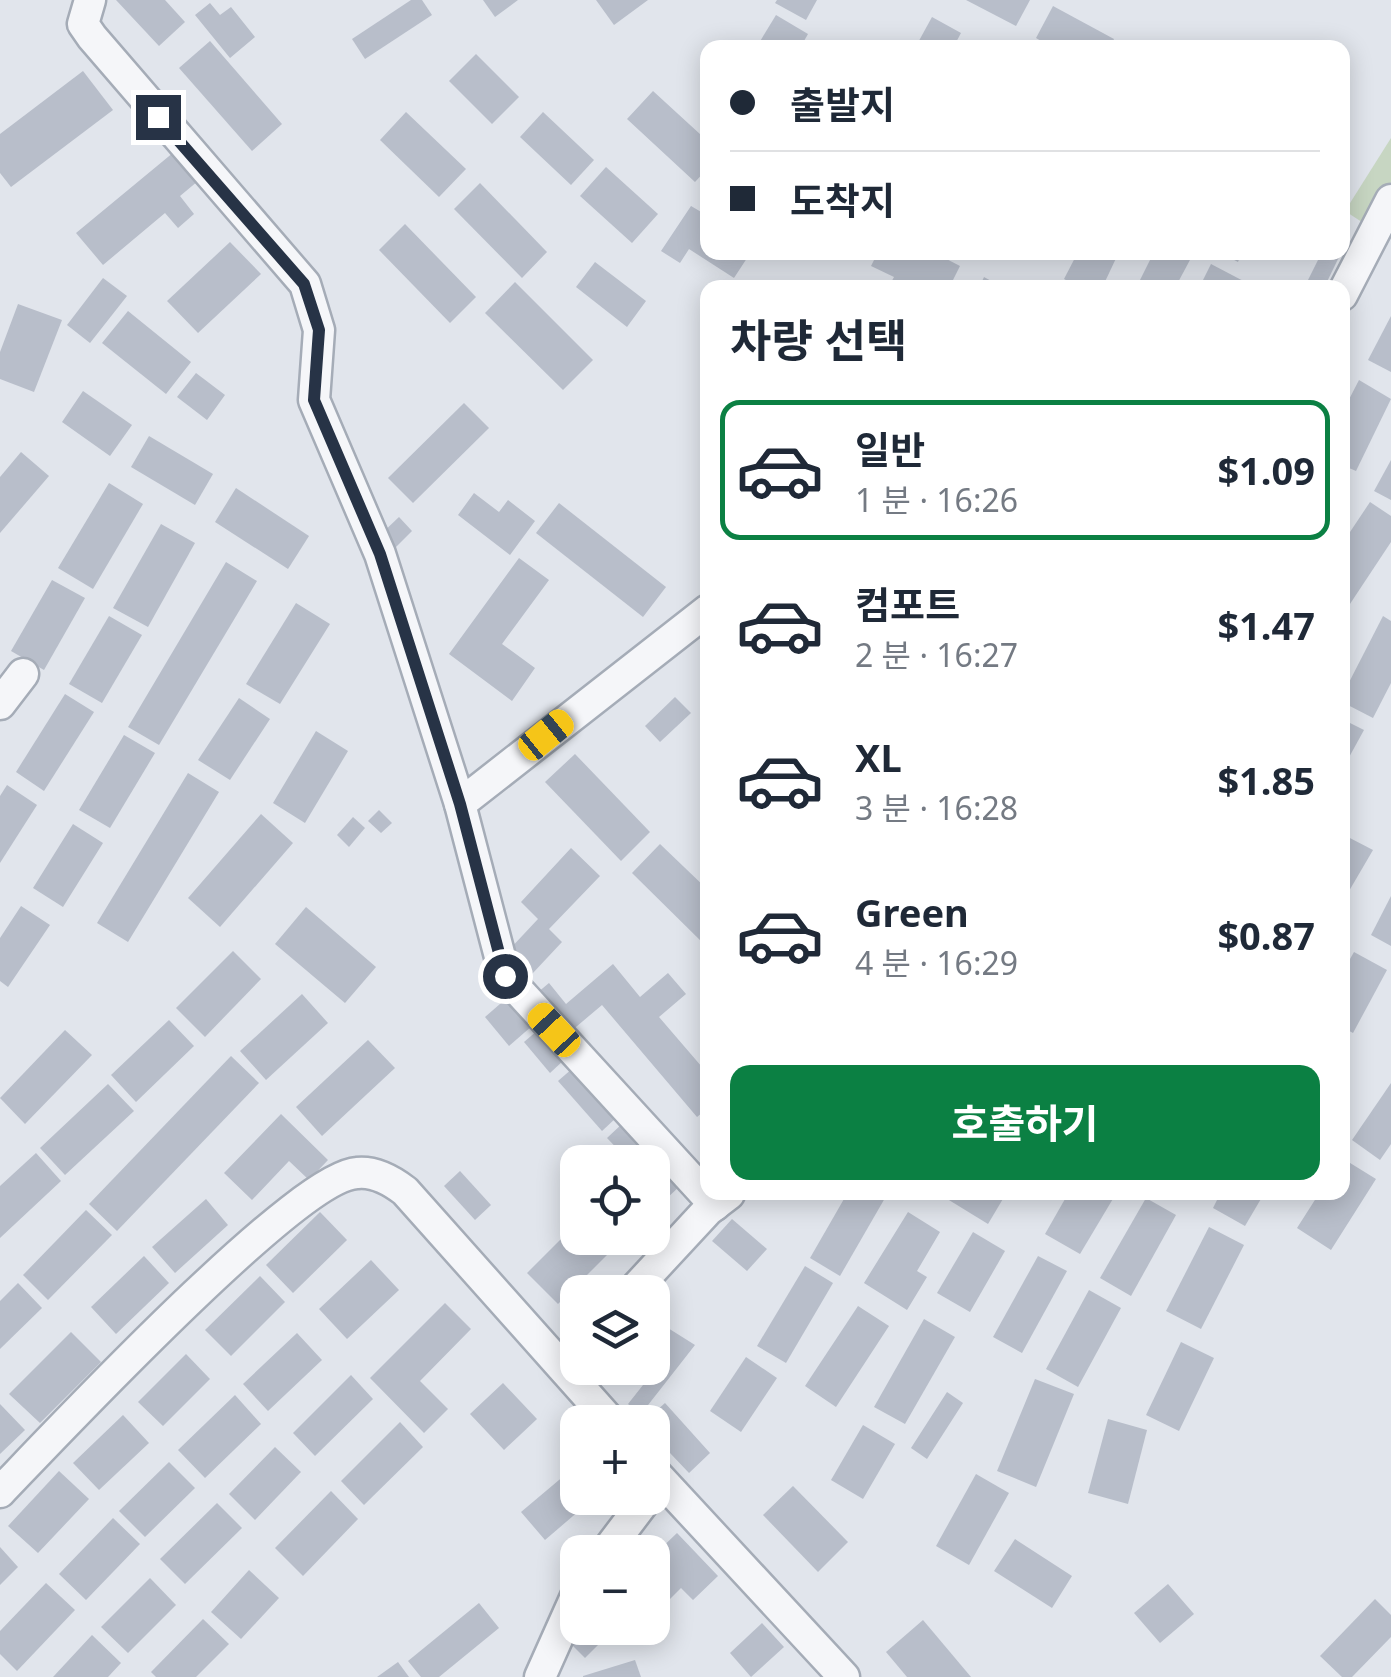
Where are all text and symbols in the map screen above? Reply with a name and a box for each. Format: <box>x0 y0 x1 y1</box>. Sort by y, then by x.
text: 출발지 <box>790 78 895 130</box>
route end <box>136 95 181 140</box>
text: 도착지 <box>790 174 895 226</box>
text: 차량 선택 <box>730 309 907 370</box>
text: 일반 <box>855 423 925 475</box>
icon: car <box>735 425 825 515</box>
text: $1.09 <box>1217 444 1315 496</box>
text: 1 분 · 16:26 <box>855 478 1018 521</box>
text: 컴포트 <box>855 578 960 630</box>
icon: car <box>735 580 825 670</box>
text: $1.47 <box>1217 599 1315 651</box>
text: 2 분 · 16:27 <box>855 633 1018 676</box>
car <box>513 704 579 766</box>
text: XL <box>855 731 902 783</box>
icon: car <box>735 735 825 825</box>
text: $1.85 <box>1217 754 1315 806</box>
text: 3 분 · 16:28 <box>855 786 1018 829</box>
text: Green <box>855 886 969 938</box>
icon: car <box>735 890 825 980</box>
text: $0.87 <box>1217 909 1315 961</box>
text: 4 분 · 16:29 <box>855 941 1018 984</box>
route start <box>483 954 528 999</box>
car <box>523 998 585 1062</box>
button: 호출하기 <box>730 1065 1320 1180</box>
map controls <box>560 1145 670 1645</box>
button: locate <box>560 1145 670 1255</box>
button: layers <box>560 1275 670 1385</box>
button: + <box>560 1405 670 1515</box>
button: − <box>560 1535 670 1645</box>

